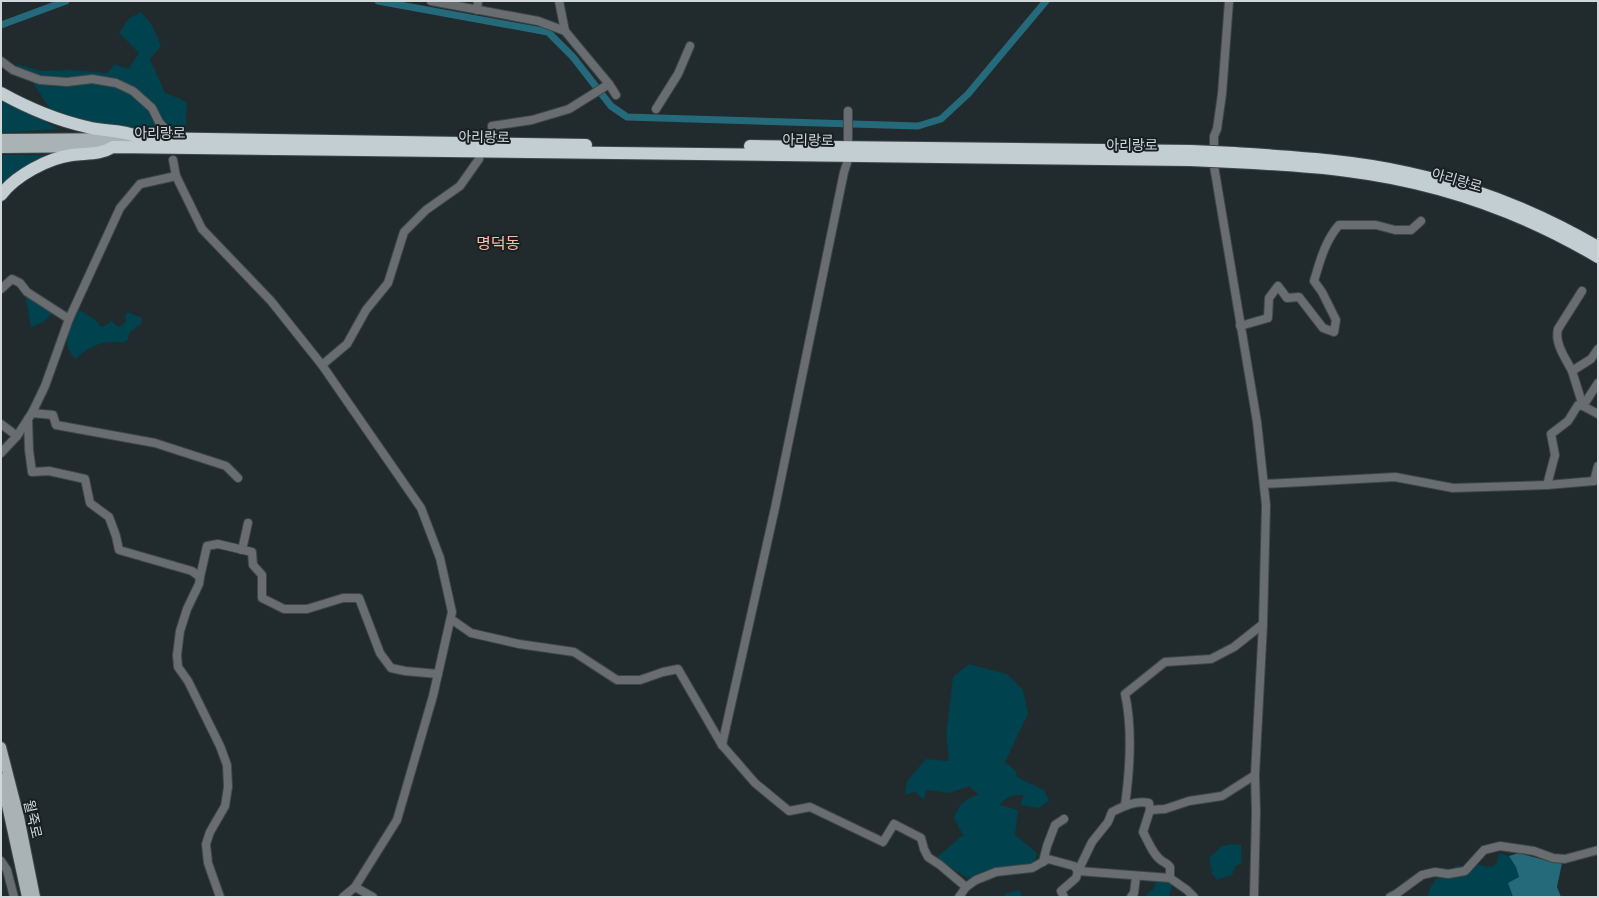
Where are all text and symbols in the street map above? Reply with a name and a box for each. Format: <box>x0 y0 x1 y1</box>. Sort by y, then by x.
street label: 아리랑로 <box>134 124 186 142</box>
street label: 아리랑로 <box>458 128 510 146</box>
street label: 아리랑로 <box>782 131 834 149</box>
street label: 아리랑로 <box>1106 136 1158 154</box>
street label: 아리랑로 <box>1430 164 1484 196</box>
district label: 명덕동 <box>476 233 520 253</box>
street label: 월죽로 <box>20 798 46 840</box>

